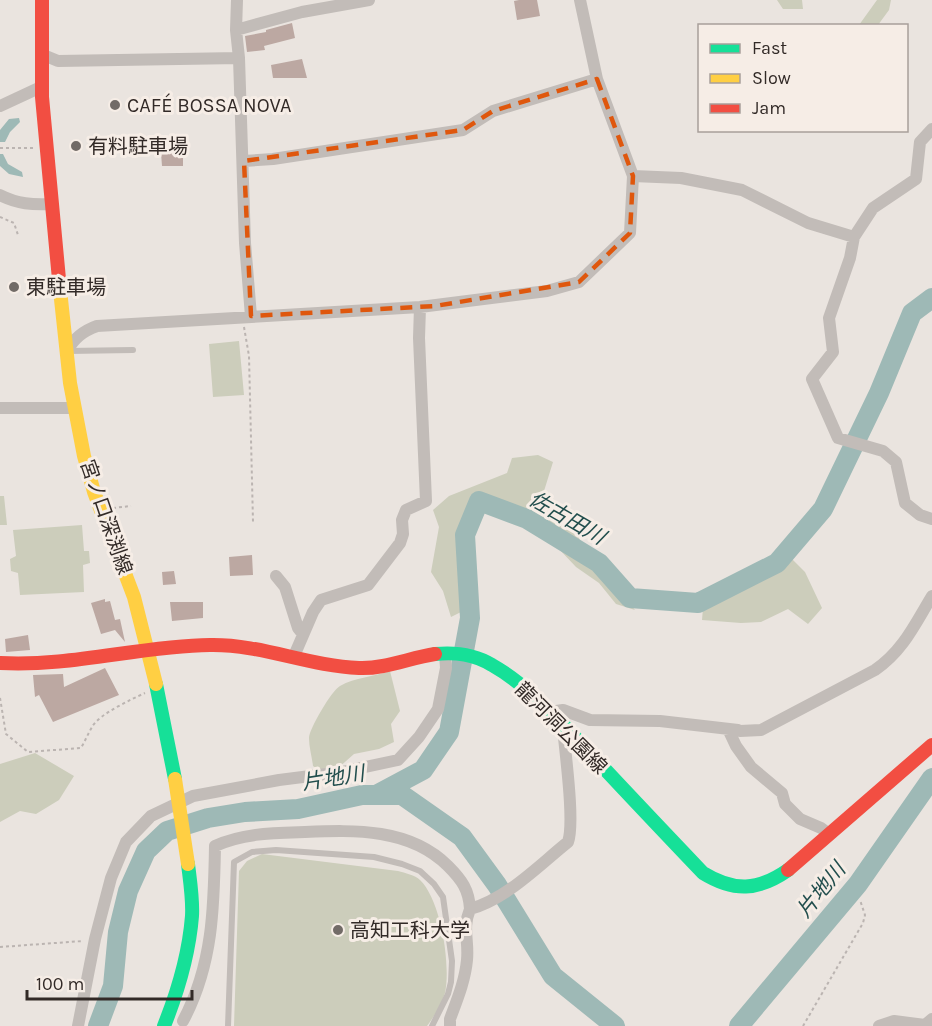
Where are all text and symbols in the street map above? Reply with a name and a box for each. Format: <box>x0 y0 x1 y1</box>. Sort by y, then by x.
legend <box>698 24 908 132</box>
text: Fast <box>752 37 787 59</box>
text: Slow <box>752 67 791 89</box>
place label: CAFÉ BOSSA NOVA <box>127 93 292 117</box>
text: Jam <box>752 97 786 119</box>
marker: CAFÉ BOSSA NOVA <box>108 98 122 112</box>
place label: 有料駐車場 <box>88 135 188 158</box>
marker: 有料駐車場 <box>69 139 83 153</box>
place label: 東駐車場 <box>26 276 106 299</box>
marker: 東駐車場 <box>7 280 21 294</box>
street label: 宮ノ口深渕線 <box>76 457 136 577</box>
water label: 佐古田川 <box>525 487 611 550</box>
street label: 龍河洞公園線 <box>510 677 612 779</box>
water label: 片地川 <box>300 761 368 795</box>
water label: 片地川 <box>792 856 851 922</box>
place label: 高知工科大学 <box>350 919 470 942</box>
marker: 高知工科大学 <box>331 923 345 937</box>
scale bar <box>27 963 192 1001</box>
text: 100 m <box>36 973 84 995</box>

